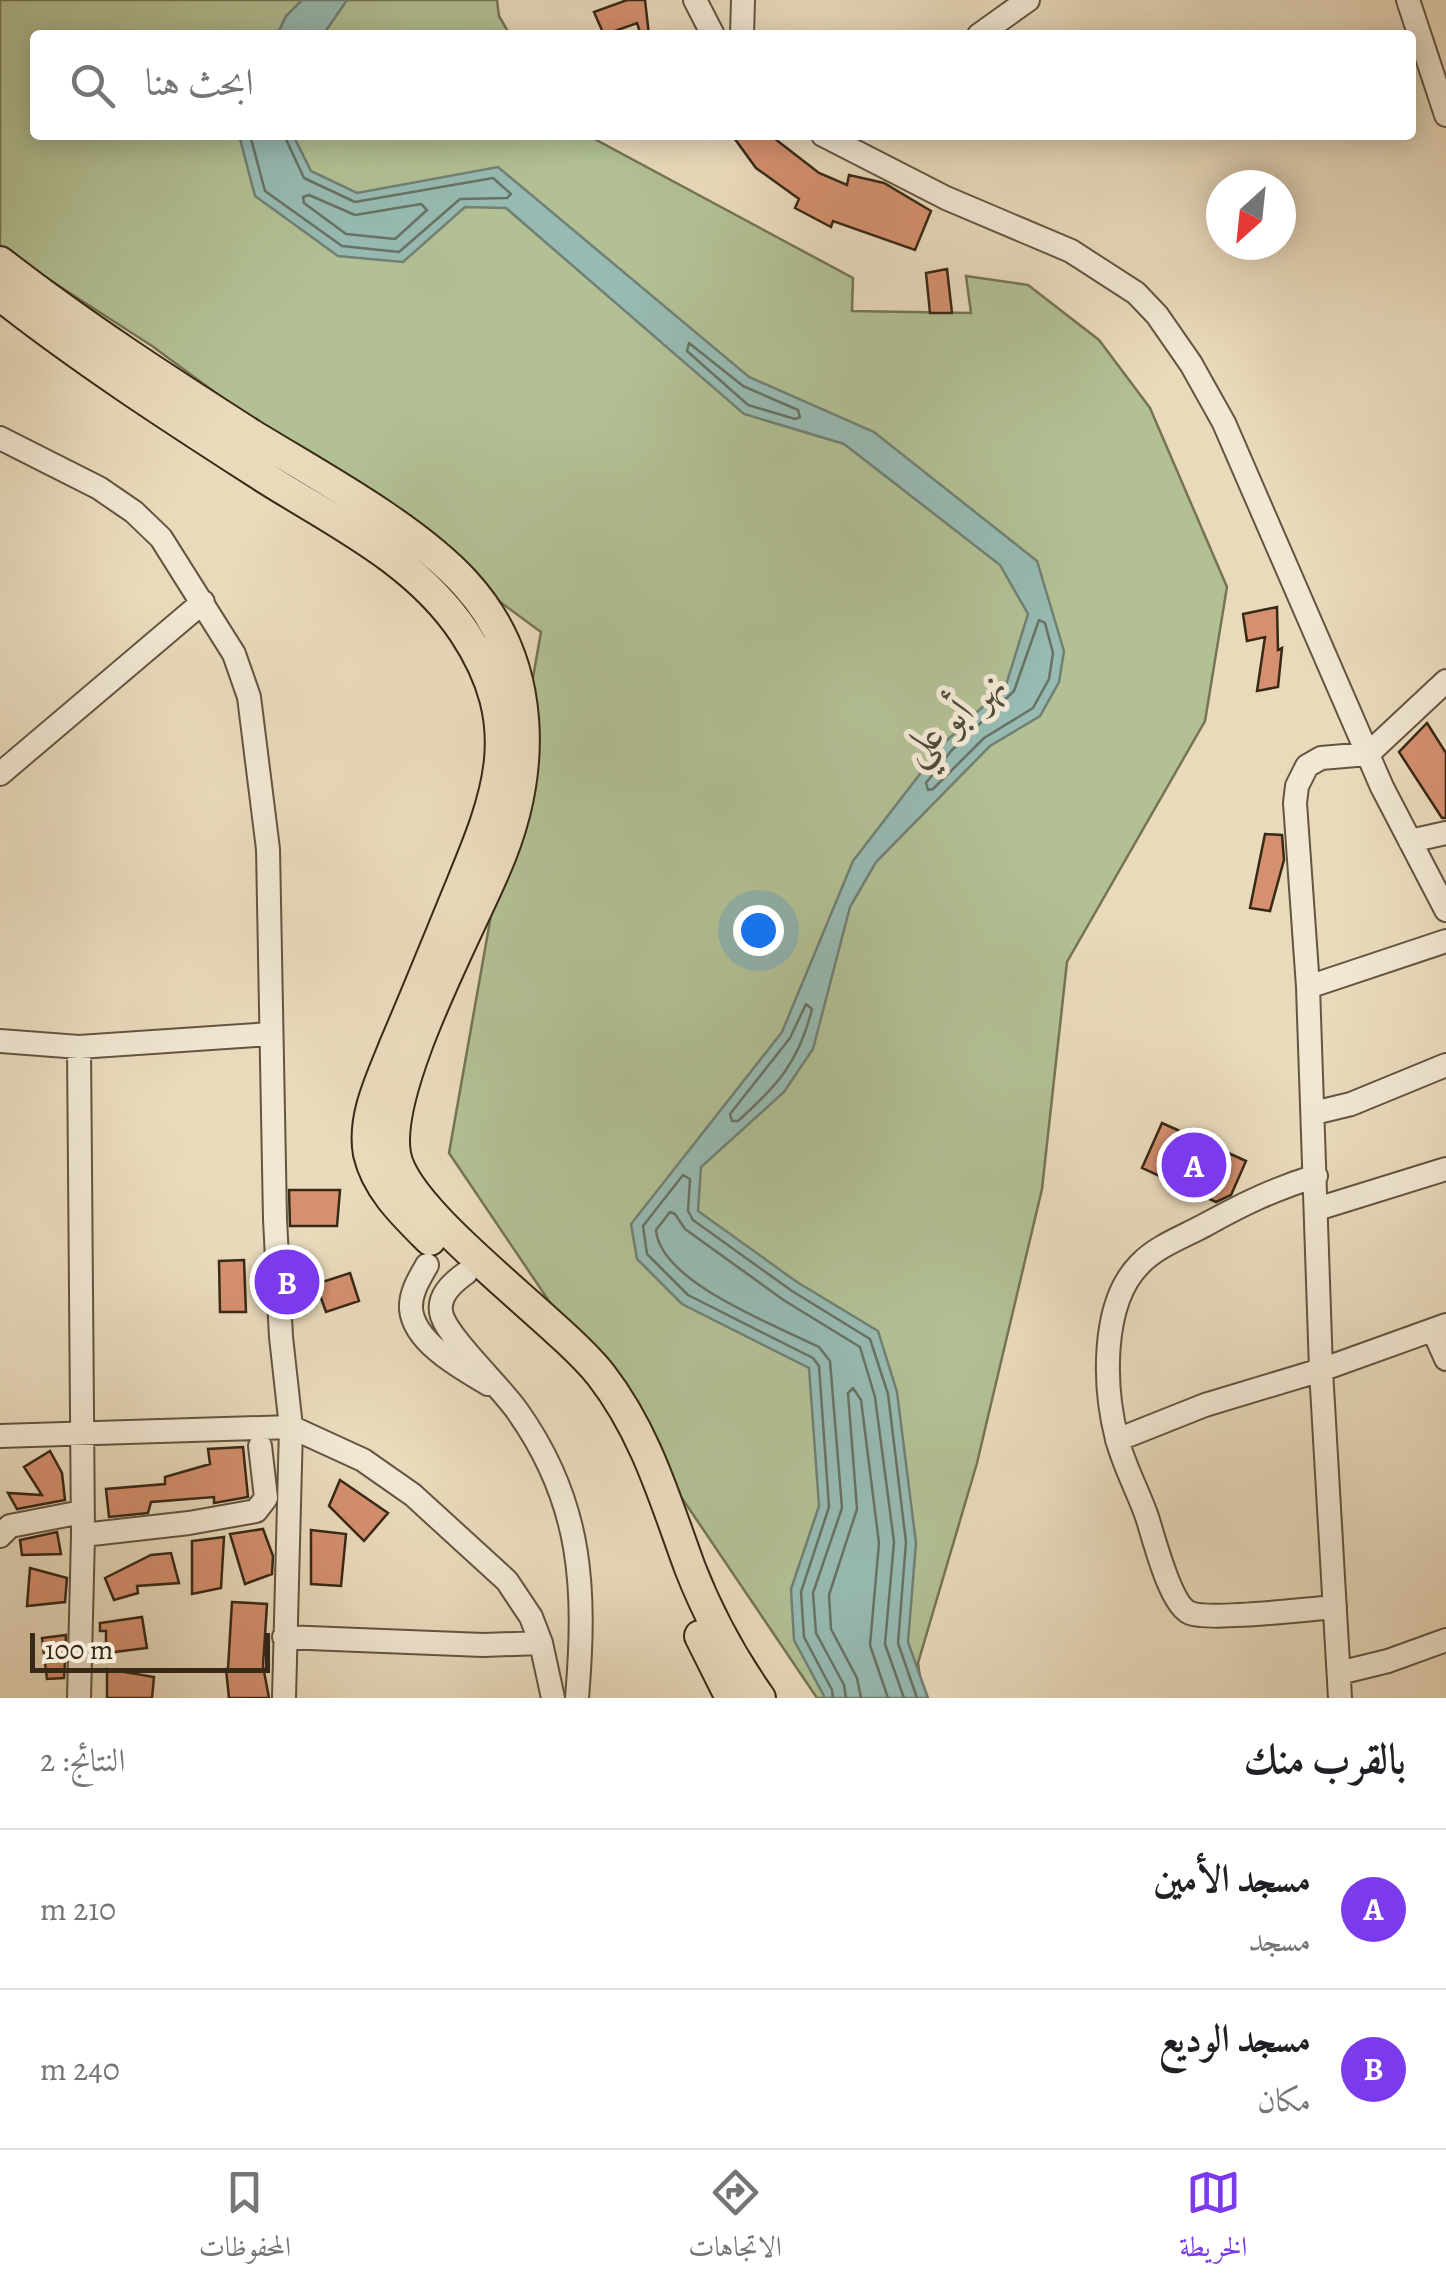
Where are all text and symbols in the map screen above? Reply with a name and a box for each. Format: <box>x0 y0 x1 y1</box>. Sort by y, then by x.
search box <box>30 30 1416 140</box>
text: ابحث هنا <box>145 56 254 108</box>
icon: search <box>65 58 120 113</box>
north arrow <box>1206 170 1296 260</box>
water label: نهر أبو علي <box>888 656 1025 785</box>
your location <box>733 905 784 956</box>
pin: A <box>1162 1128 1226 1202</box>
pin: B <box>254 1244 320 1320</box>
scale bar <box>30 1628 270 1672</box>
text: 100 m <box>45 1631 113 1669</box>
text: بالقرب منك <box>1243 1730 1406 1787</box>
text: النتائج: 2 <box>40 1738 125 1782</box>
text: مسجد الأمين <box>1154 1852 1311 1904</box>
text: 210 m <box>40 1887 116 1931</box>
text: A <box>1364 1887 1384 1931</box>
text: مسجد <box>1248 1918 1311 1962</box>
text: مسجد الوديع <box>1159 2012 1311 2064</box>
text: 240 m <box>40 2047 120 2091</box>
text: B <box>1363 2047 1384 2091</box>
text: مكان <box>1257 2078 1311 2122</box>
tab: المحفوظات <box>199 2165 291 2274</box>
tab: الاتجاهات <box>688 2165 782 2274</box>
tab: الخريطة <box>1179 2165 1247 2274</box>

